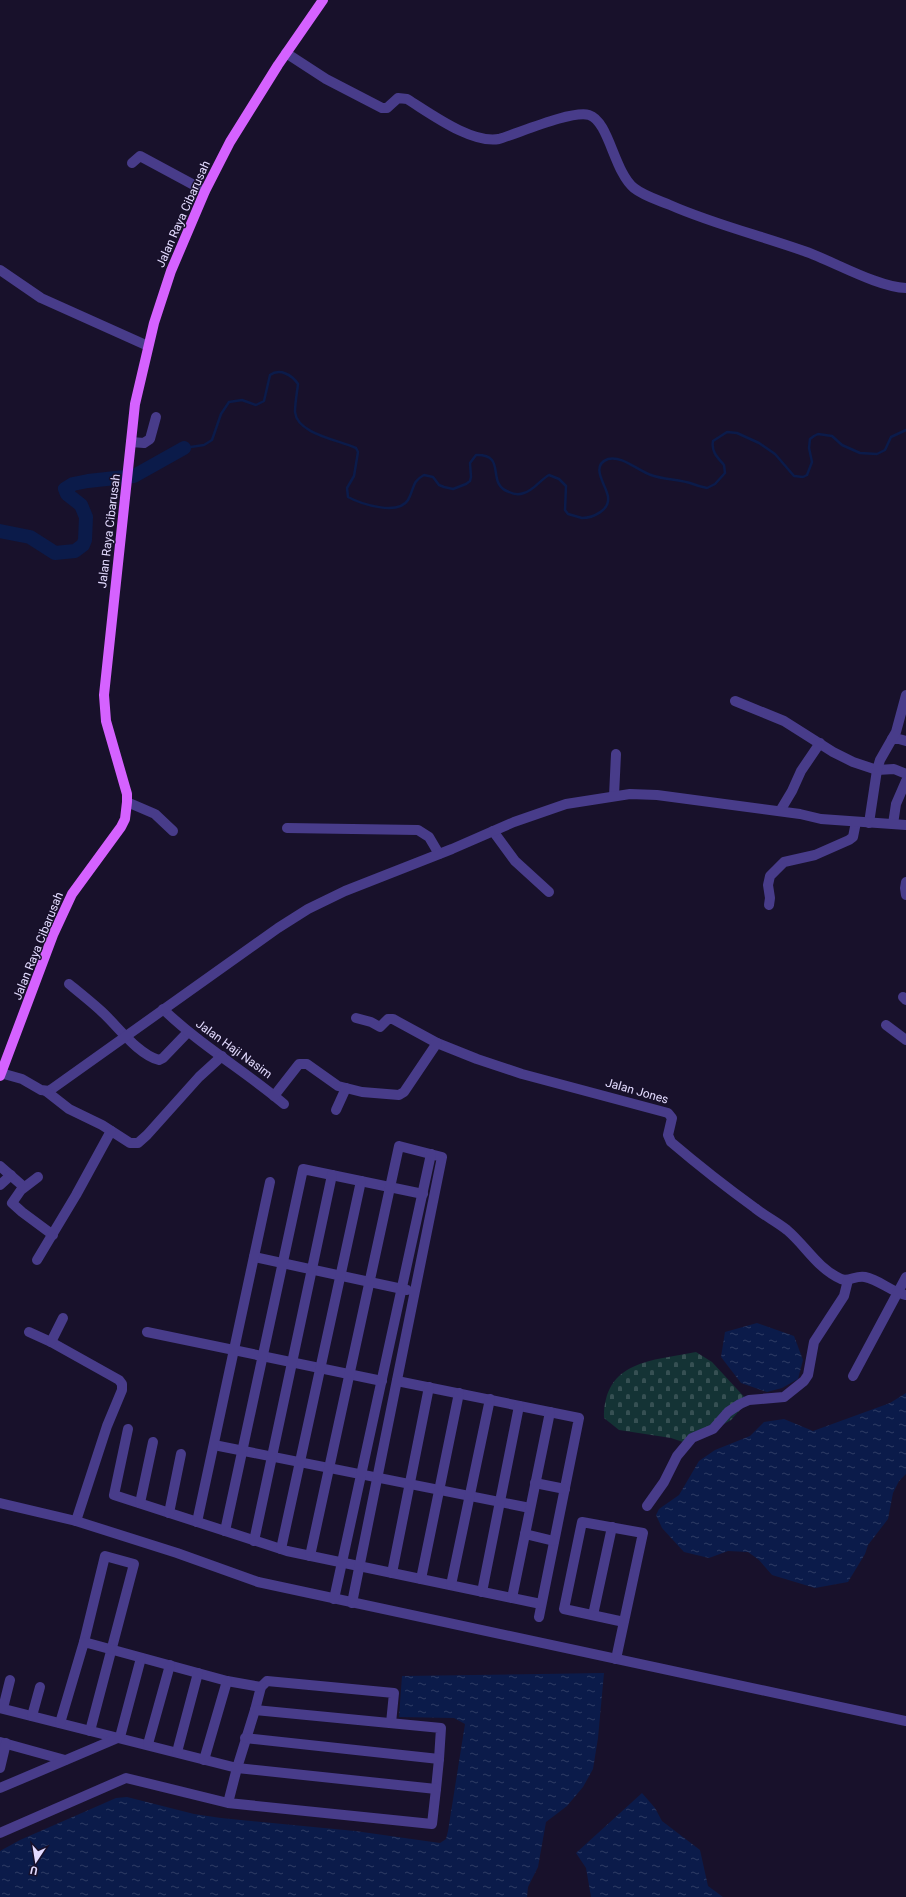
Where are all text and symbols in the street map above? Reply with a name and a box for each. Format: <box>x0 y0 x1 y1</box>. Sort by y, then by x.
street label: Jalan Raya Cibarusah <box>153 159 213 269</box>
street label: Jalan Raya Cibarusah <box>95 473 123 589</box>
street label: Jalan Raya Cibarusah <box>10 890 66 1002</box>
street label: Jalan Haji Nasim <box>193 1017 275 1081</box>
street label: Jalan Jones <box>604 1075 670 1107</box>
north arrow <box>16 1841 56 1881</box>
text: U <box>29 1863 39 1877</box>

